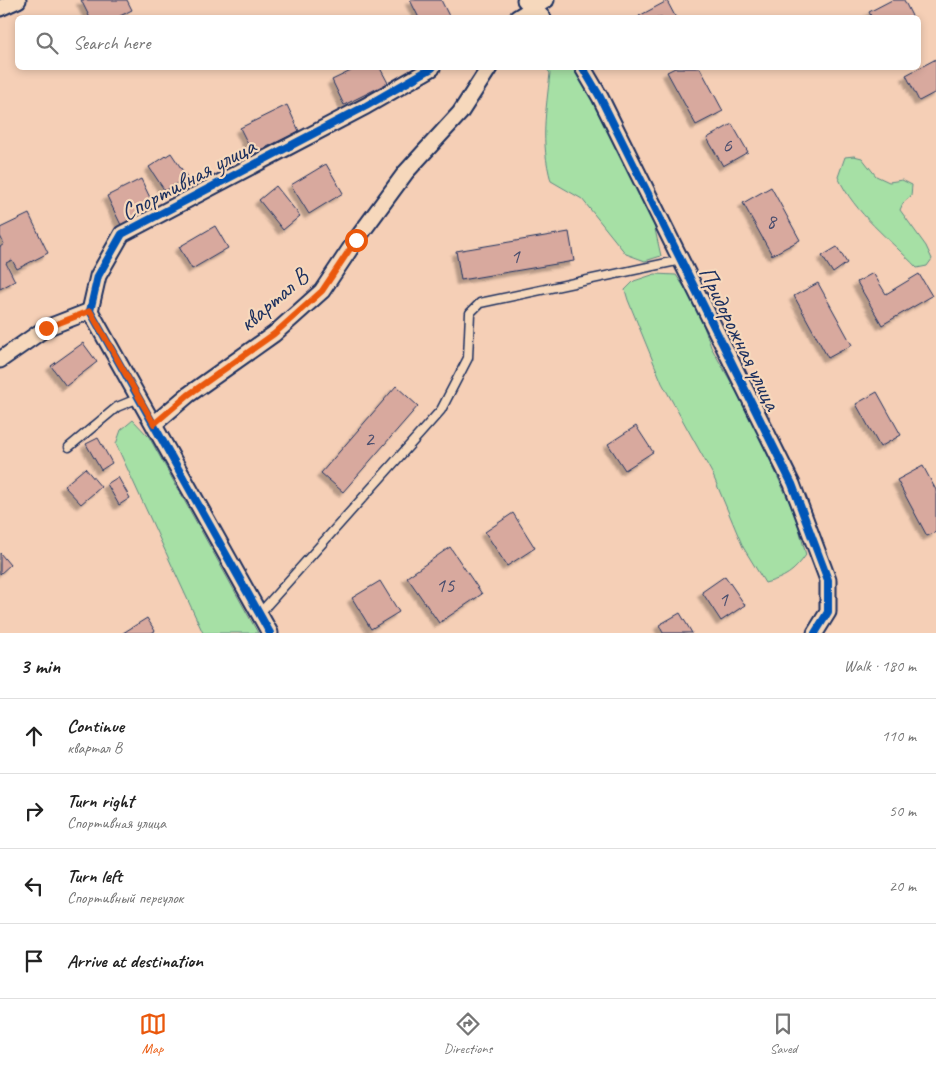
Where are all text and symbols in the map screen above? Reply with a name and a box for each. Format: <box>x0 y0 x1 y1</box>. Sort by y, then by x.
search box <box>15 15 921 70</box>
icon: search <box>33 29 61 57</box>
text: Search here <box>73 31 150 55</box>
street label: Спортивная улица <box>115 130 262 227</box>
house number: 6 <box>722 132 732 158</box>
house number: 8 <box>766 208 778 234</box>
route start <box>345 229 368 252</box>
house number: 1 <box>510 243 521 269</box>
street label: квартал В <box>232 261 315 338</box>
street label: Придорожная улица <box>692 261 788 416</box>
route end <box>35 317 58 340</box>
house number: 2 <box>364 426 375 452</box>
house number: 15 <box>436 572 456 598</box>
house number: 1 <box>718 586 729 612</box>
text: 3 min <box>20 653 60 679</box>
text: Walk · 180 m <box>844 656 916 676</box>
text: Continue <box>67 714 124 738</box>
icon: ahead <box>20 722 48 750</box>
text: 110 m <box>882 726 916 746</box>
text: квартал В <box>67 738 122 758</box>
text: Turn right <box>67 789 134 813</box>
icon: right <box>20 797 48 825</box>
text: 50 m <box>889 801 916 821</box>
text: Спортивная улица <box>67 813 166 833</box>
text: Turn left <box>67 864 122 888</box>
icon: left <box>20 872 48 900</box>
text: 20 m <box>889 876 916 896</box>
text: Спортивный переулок <box>67 888 183 908</box>
icon: arrive <box>20 947 48 975</box>
text: Arrive at destination <box>67 949 203 973</box>
tab: Map <box>139 1010 167 1057</box>
tab: Directions <box>444 1010 492 1057</box>
tab: Saved <box>769 1010 797 1057</box>

